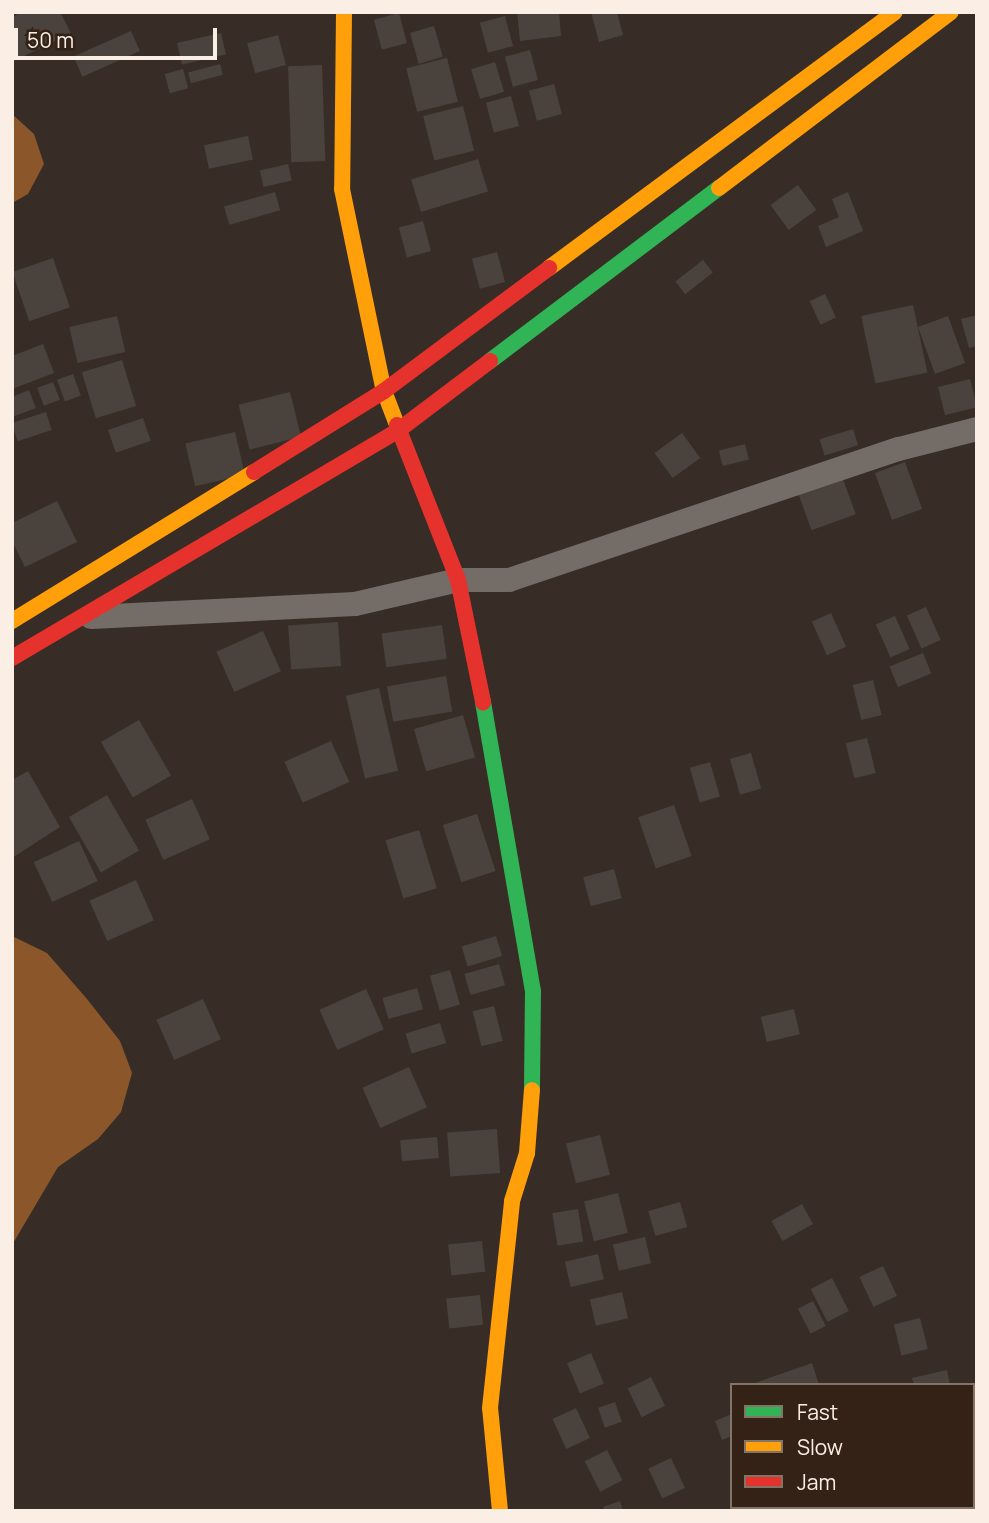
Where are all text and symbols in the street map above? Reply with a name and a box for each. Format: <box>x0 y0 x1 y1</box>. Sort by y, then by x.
scale bar <box>18 14 220 58</box>
text: 50 m <box>27 26 74 54</box>
legend <box>730 1383 975 1509</box>
text: Fast <box>797 1398 838 1426</box>
text: Slow <box>797 1433 843 1461</box>
text: Jam <box>797 1468 836 1496</box>

